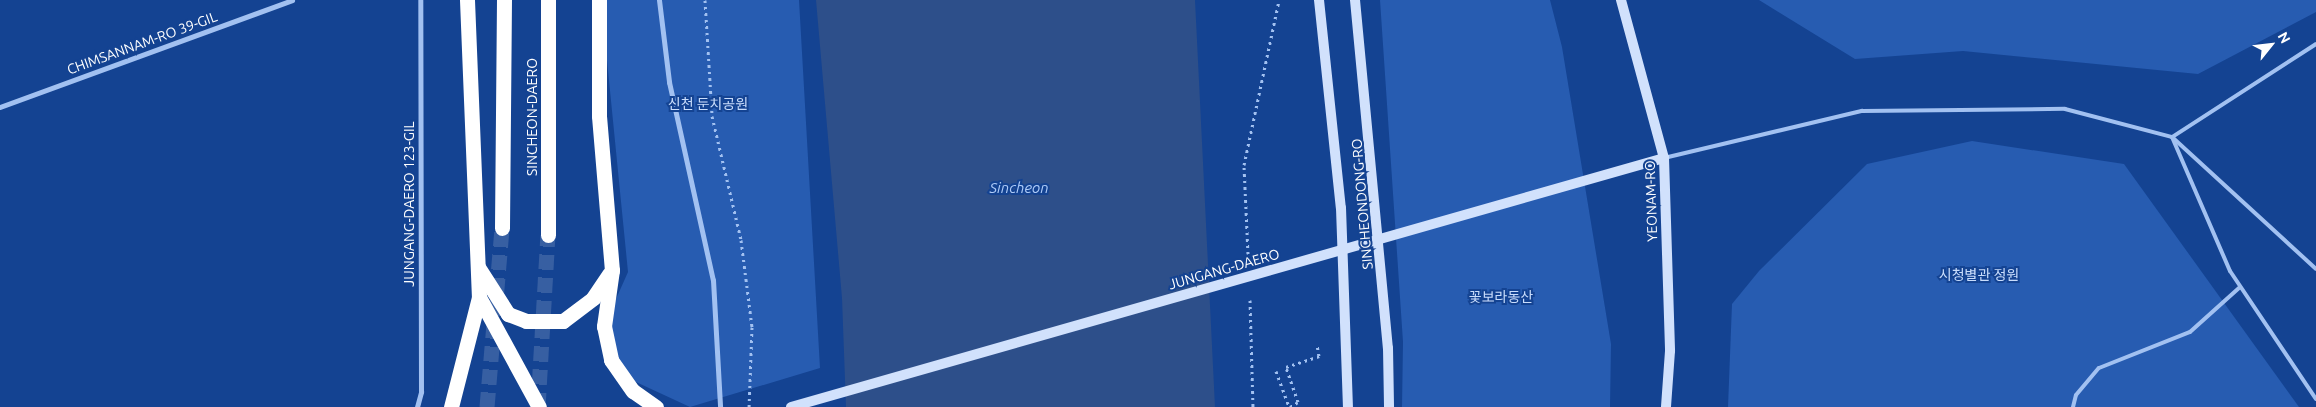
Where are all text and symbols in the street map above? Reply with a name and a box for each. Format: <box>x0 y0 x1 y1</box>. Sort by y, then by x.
street label: CHIMSANNAM-RO 39-GIL <box>65 8 219 78</box>
north arrow <box>2246 20 2296 70</box>
text: N <box>2275 29 2294 46</box>
street label: SINCHEON-DAERO <box>524 58 540 176</box>
park label: 신천 둔치공원 <box>668 96 748 112</box>
street label: JUNGANG-DAERO 123-GIL <box>401 121 417 287</box>
street label: SINCHEONDONG-RO <box>1348 138 1376 270</box>
street label: YEONAM-RO <box>1641 160 1661 242</box>
water label: Sincheon <box>989 179 1049 197</box>
street label: JUNGANG-DAERO <box>1167 245 1281 293</box>
park label: 시청별관 정원 <box>1939 267 2019 283</box>
park label: 꽃보라동산 <box>1469 289 1533 305</box>

